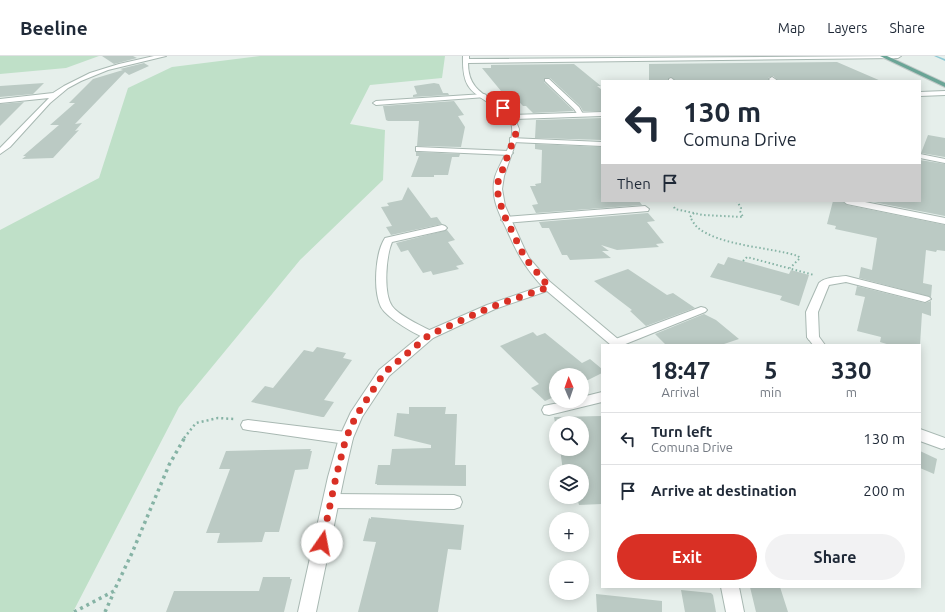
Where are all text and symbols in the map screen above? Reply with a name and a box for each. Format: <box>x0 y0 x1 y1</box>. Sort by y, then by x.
text: Beeline <box>20 17 88 39</box>
text: Map <box>778 20 805 36</box>
text: Layers <box>827 20 867 36</box>
text: Share <box>889 20 925 36</box>
pin <box>486 91 520 125</box>
icon: left <box>617 96 669 148</box>
text: 130 m <box>683 96 761 127</box>
icon: arrive <box>492 97 514 119</box>
text: Comuna Drive <box>683 129 797 149</box>
icon: arrive <box>659 172 681 194</box>
text: Then <box>617 175 651 192</box>
text: 18:47 <box>650 357 710 384</box>
text: 5 <box>764 357 777 384</box>
text: 330 <box>831 357 872 384</box>
north arrow <box>549 368 589 408</box>
map controls <box>549 368 589 600</box>
text: Arrival <box>661 385 699 399</box>
text: min <box>760 385 782 399</box>
text: m <box>846 385 857 399</box>
button: search <box>549 416 589 456</box>
text: Turn left <box>651 423 712 440</box>
icon: left <box>617 428 639 450</box>
text: 130 m <box>863 430 905 447</box>
text: Comuna Drive <box>651 440 733 454</box>
button: layers <box>549 464 589 504</box>
icon: arrive <box>617 480 639 502</box>
text: Arrive at destination <box>651 482 797 499</box>
text: 200 m <box>863 482 905 499</box>
button: + <box>549 512 589 552</box>
position arrow <box>301 522 343 564</box>
button: Exit <box>617 534 757 580</box>
button: Share <box>765 534 905 580</box>
button: − <box>549 560 589 600</box>

